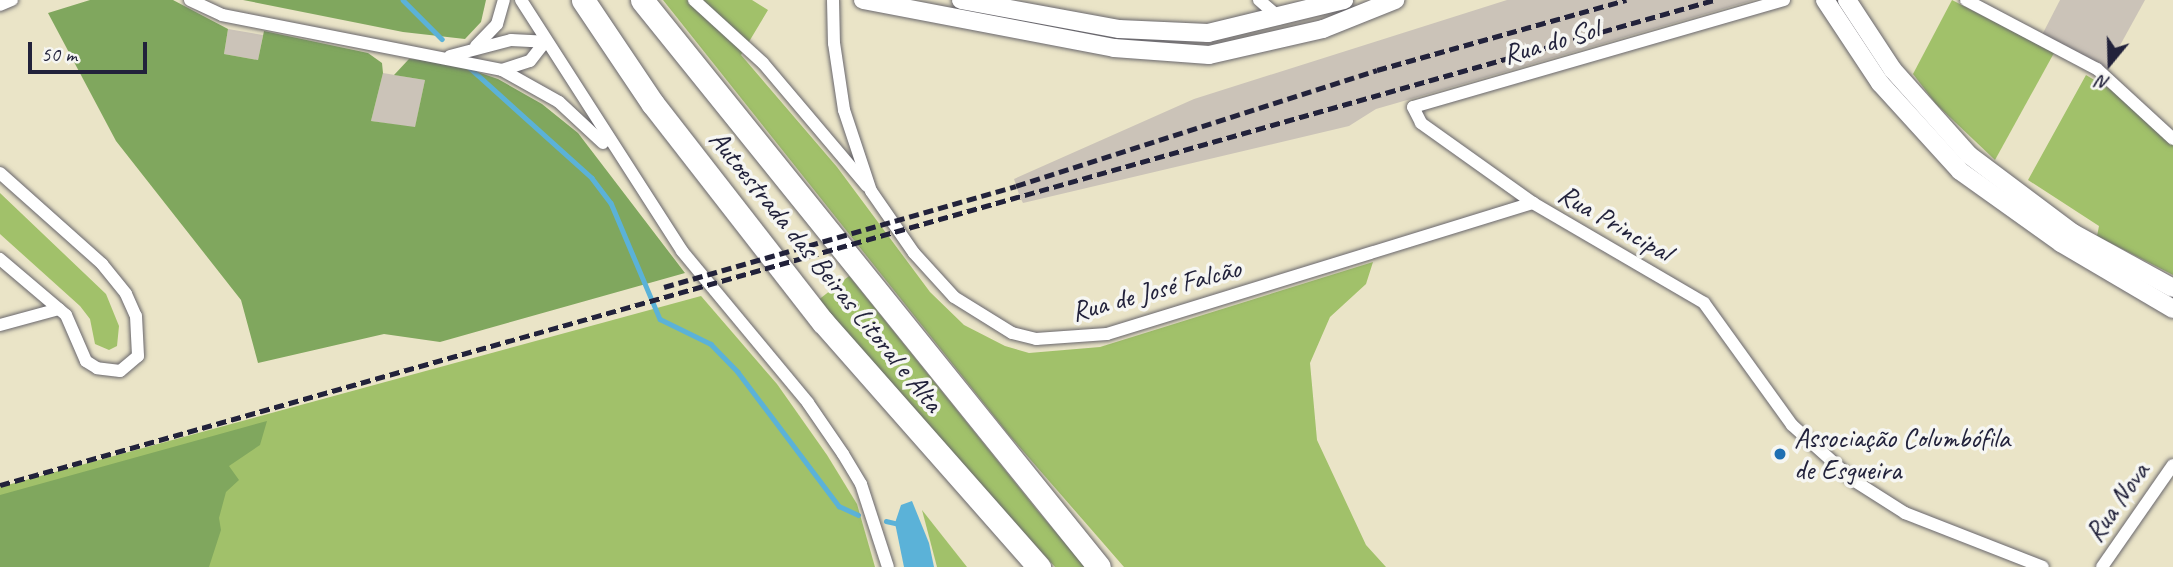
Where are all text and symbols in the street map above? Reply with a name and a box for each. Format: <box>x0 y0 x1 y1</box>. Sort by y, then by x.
street label: Rua do Sol <box>1499 12 1603 72</box>
scale bar <box>32 28 150 72</box>
north arrow <box>2075 28 2145 98</box>
text: 50 m <box>41 41 77 67</box>
text: N <box>2094 70 2113 96</box>
street label: Autoestrada das Beiras Litoral e Alta <box>701 123 951 419</box>
street label: Rua Principal <box>1552 177 1678 269</box>
street label: Rua de José Falcão <box>1068 251 1244 329</box>
place label: Associação Columbófila de Esgueira <box>1794 421 2010 487</box>
marker: Associação Columbófila de Esgueira <box>1772 446 1788 462</box>
street label: Rua Nova <box>2077 456 2157 548</box>

